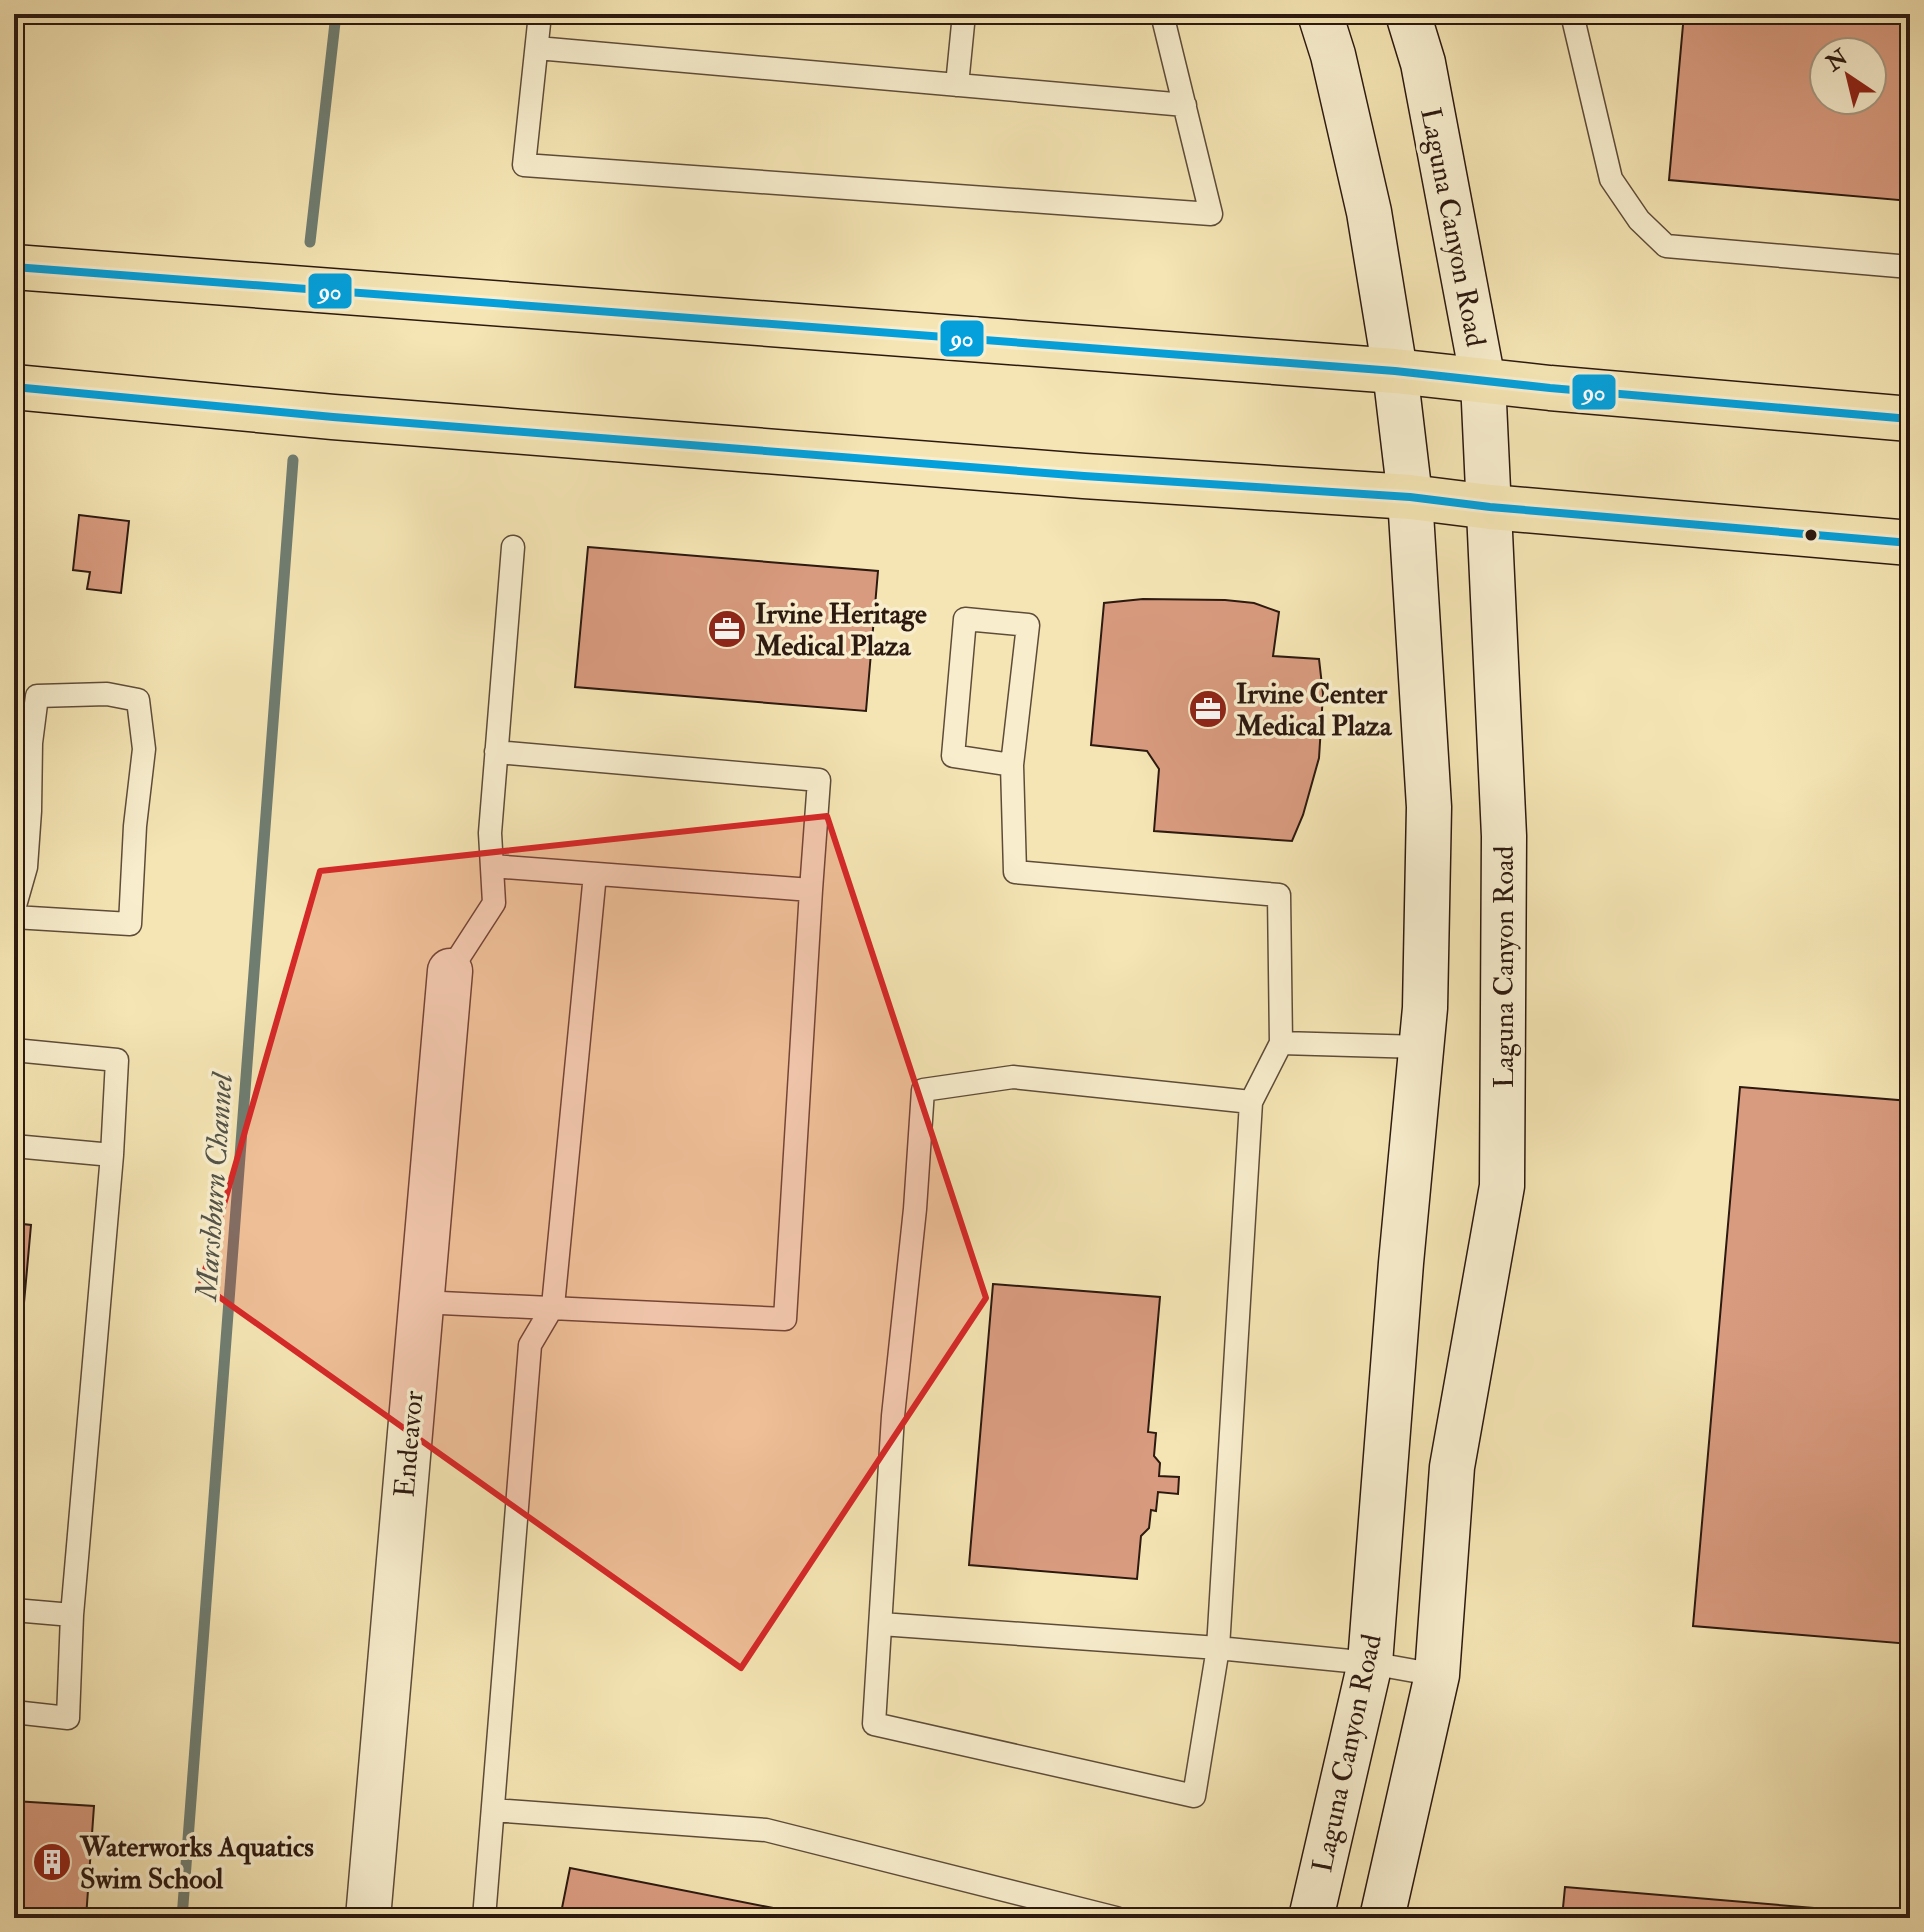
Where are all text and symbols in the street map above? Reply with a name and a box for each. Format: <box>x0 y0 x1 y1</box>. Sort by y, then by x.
north arrow <box>1808 36 1888 116</box>
text: N <box>1820 43 1853 78</box>
street label: Laguna Canyon Road <box>1412 105 1493 350</box>
line badge: 90 <box>307 272 353 310</box>
text: 90 <box>317 278 341 306</box>
line badge: 90 <box>939 319 985 358</box>
text: 90 <box>949 325 973 353</box>
line badge: 90 <box>1571 373 1617 411</box>
text: 90 <box>1581 379 1605 407</box>
unlabelled marker <box>1803 527 1819 543</box>
place label: Irvine Heritage Medical Plaza <box>754 597 927 664</box>
office icon: Irvine Heritage Medical Plaza <box>706 608 748 650</box>
place label: Irvine Center Medical Plaza <box>1235 677 1393 744</box>
office icon: Irvine Center Medical Plaza <box>1187 688 1229 730</box>
street label: Laguna Canyon Road <box>1487 845 1522 1088</box>
water label: Marshburn Channel <box>188 1070 241 1304</box>
street label: Endeavor <box>387 1389 432 1499</box>
street label: Laguna Canyon Road <box>1305 1631 1390 1876</box>
place label: Waterworks Aquatics Swim School <box>79 1830 314 1897</box>
building icon: Waterworks Aquatics Swim School <box>31 1841 73 1883</box>

